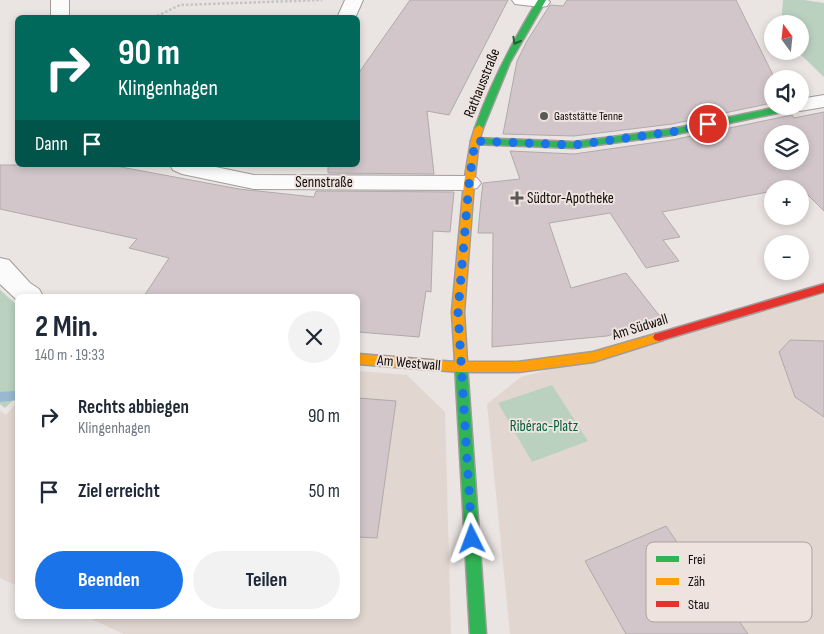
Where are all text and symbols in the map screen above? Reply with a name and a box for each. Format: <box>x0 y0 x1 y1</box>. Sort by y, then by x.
north arrow <box>764 15 809 60</box>
map controls <box>764 15 809 280</box>
text: 90 m <box>118 32 180 75</box>
icon: right <box>35 35 100 100</box>
one-way arrow <box>512 36 522 45</box>
street label: Rathausstraße <box>460 46 504 120</box>
button: sound <box>764 70 809 115</box>
text: Klingenhagen <box>118 75 218 102</box>
pin <box>687 103 729 145</box>
place label: Gaststätte Tenne <box>554 109 623 124</box>
marker: Gaststätte Tenne <box>538 110 550 122</box>
icon: arrive <box>694 110 722 138</box>
button: layers <box>764 125 809 170</box>
icon: arrive <box>78 130 106 158</box>
text: Dann <box>35 133 68 156</box>
street label: Sennstraße <box>295 173 353 192</box>
button: + <box>764 180 809 225</box>
place label: Südtor-Apotheke <box>527 189 614 208</box>
marker: Südtor-Apotheke <box>511 192 523 204</box>
button: − <box>764 235 809 280</box>
text: 2 Min. <box>35 309 98 345</box>
street label: Am Südwall <box>609 310 670 345</box>
button: close <box>288 311 340 363</box>
text: 140 m · 19:33 <box>35 346 105 365</box>
street label: Am Westwall <box>375 351 442 375</box>
text: Rechts abbiegen <box>78 396 189 419</box>
icon: right <box>35 403 63 431</box>
text: 90 m <box>308 405 340 428</box>
park label: Ribérac-Platz <box>510 417 579 436</box>
text: Klingenhagen <box>78 419 151 438</box>
icon: arrive <box>35 478 63 506</box>
text: Ziel erreicht <box>78 480 160 503</box>
text: 50 m <box>309 480 340 503</box>
position arrow <box>445 512 497 564</box>
legend <box>646 542 812 622</box>
button: Beenden <box>35 551 183 609</box>
button: Teilen <box>193 551 340 609</box>
text: Frei <box>688 551 705 568</box>
text: Zäh <box>688 573 705 590</box>
text: Stau <box>688 596 710 613</box>

